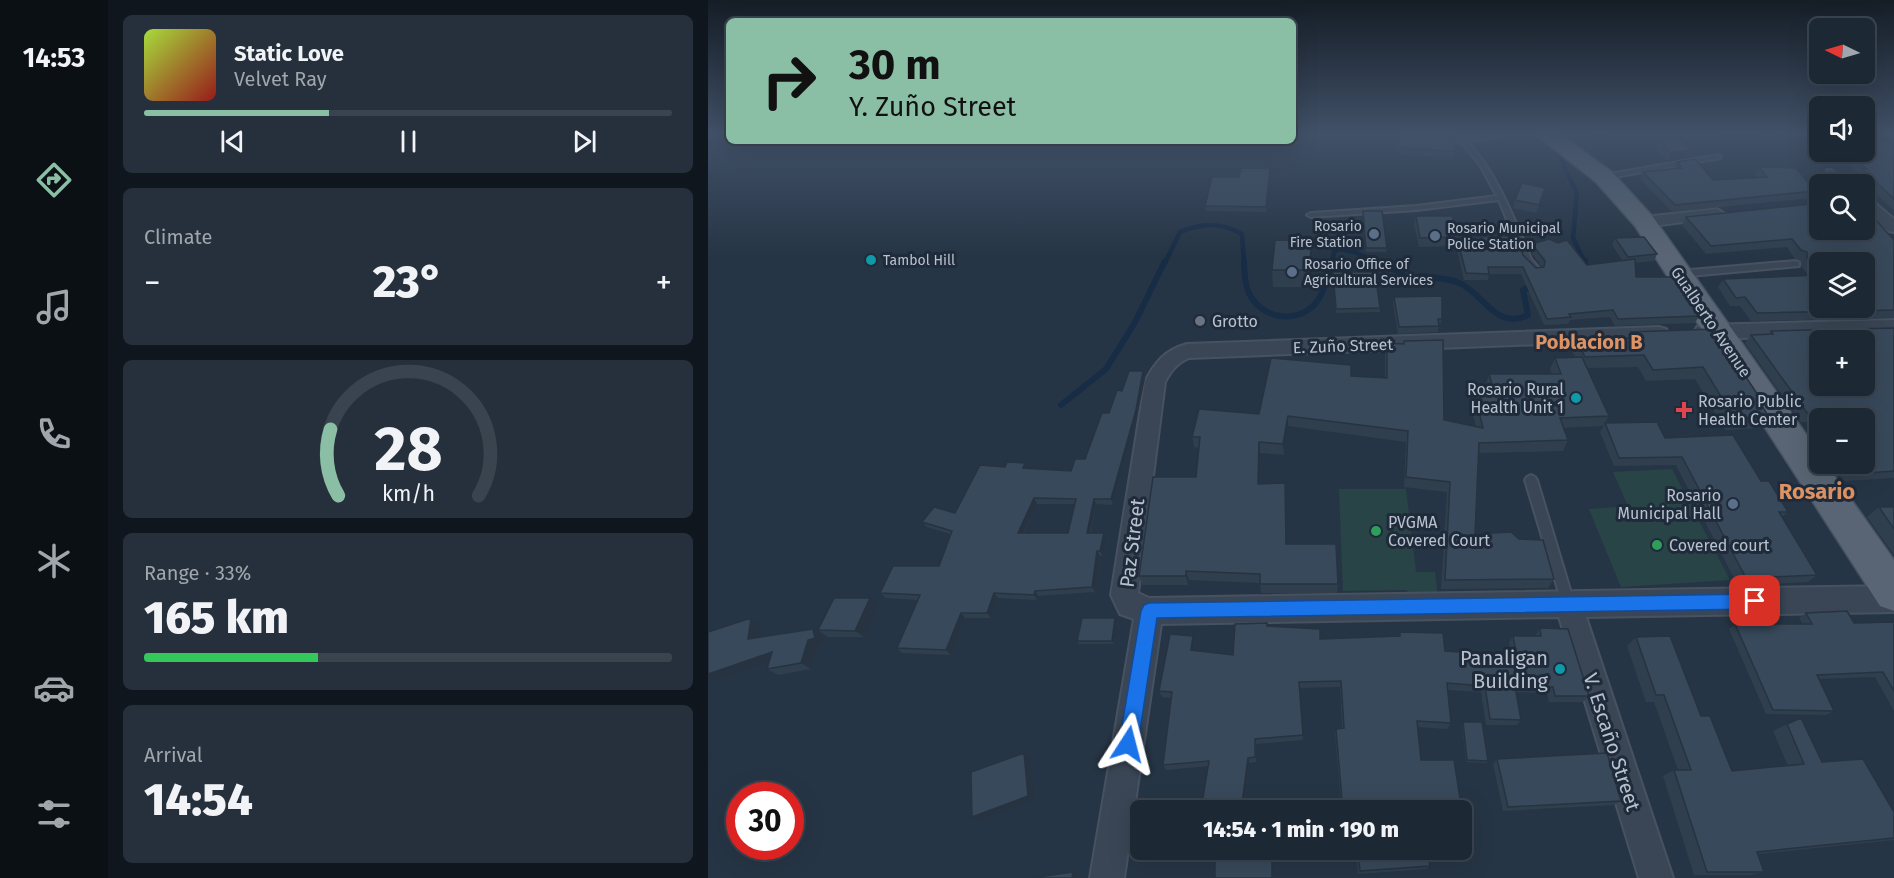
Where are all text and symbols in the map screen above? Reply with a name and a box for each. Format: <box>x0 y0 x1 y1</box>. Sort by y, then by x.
north arrow <box>1809 18 1875 84</box>
map controls <box>1809 18 1875 474</box>
text: Static Love <box>234 40 344 67</box>
text: 30 m <box>849 40 941 90</box>
text: 14:53 <box>23 42 85 74</box>
icon: right <box>750 42 828 120</box>
text: Velvet Ray <box>234 67 327 91</box>
text: Y. Zuño Street <box>849 91 1016 123</box>
button: sound <box>1809 96 1875 162</box>
icon: previous <box>216 125 249 158</box>
icon: pause <box>392 125 425 158</box>
icon: next <box>568 125 601 158</box>
icon: directions <box>33 159 75 201</box>
button: search <box>1809 174 1875 240</box>
place label: Rosario Fire Station <box>1290 218 1362 251</box>
place label: Rosario Municipal Police Station <box>1447 220 1560 253</box>
text: Climate <box>144 225 212 249</box>
marker: Rosario Fire Station <box>1367 227 1381 241</box>
marker: Rosario Municipal Police Station <box>1428 229 1442 243</box>
place label: Tambol Hill <box>883 252 955 269</box>
button: layers <box>1809 252 1875 318</box>
marker: Tambol Hill <box>864 253 878 267</box>
text: 23° <box>373 255 443 309</box>
place label: Rosario Office of Agricultural Services <box>1304 256 1433 289</box>
text: − <box>144 263 161 303</box>
text: + <box>656 263 672 303</box>
street label: Gualberto Avenue <box>1667 263 1755 381</box>
marker: Rosario Office of Agricultural Services <box>1285 265 1299 279</box>
icon: music <box>33 286 75 328</box>
place label: Grotto <box>1212 312 1258 331</box>
marker: Grotto <box>1193 314 1207 328</box>
district label: Poblacion B <box>1535 330 1643 354</box>
button: + <box>1809 330 1875 396</box>
street label: E. Zuño Street <box>1293 335 1394 357</box>
place label: Rosario Rural Health Unit 1 <box>1467 380 1564 417</box>
marker: Rosario Rural Health Unit 1 <box>1569 391 1583 405</box>
place label: Rosario Public Health Center <box>1698 392 1802 429</box>
marker: Rosario Public Health Center <box>1675 401 1693 419</box>
button: − <box>1809 408 1875 474</box>
text: 28 <box>374 412 442 487</box>
icon: phone <box>33 413 75 455</box>
district label: Rosario <box>1779 478 1855 505</box>
text: km/h <box>381 481 435 507</box>
place label: Rosario Municipal Hall <box>1618 486 1721 523</box>
street label: Paz Street <box>1115 496 1149 589</box>
marker: Rosario Municipal Hall <box>1726 497 1740 511</box>
place label: PVGMA Covered Court <box>1388 513 1490 550</box>
marker: PVGMA Covered Court <box>1369 524 1383 538</box>
place label: Covered court <box>1669 536 1770 555</box>
marker: Covered court <box>1650 538 1664 552</box>
icon: climate <box>33 540 75 582</box>
text: Range · 33% <box>144 561 251 585</box>
pin <box>1729 575 1780 626</box>
icon: arrive <box>1738 584 1771 617</box>
text: 165 km <box>144 591 289 645</box>
place label: Panaligan Building <box>1460 646 1549 693</box>
marker: Panaligan Building <box>1553 662 1567 676</box>
icon: car <box>33 667 75 709</box>
street label: V. Escaño Street <box>1578 670 1646 815</box>
position arrow <box>1096 712 1160 776</box>
text: Arrival <box>144 743 203 767</box>
text: 14:54 <box>144 773 253 827</box>
speed limit sign: 30 <box>726 782 804 860</box>
icon: filters <box>33 793 75 835</box>
text: 14:54 · 1 min · 190 m <box>1203 816 1399 843</box>

